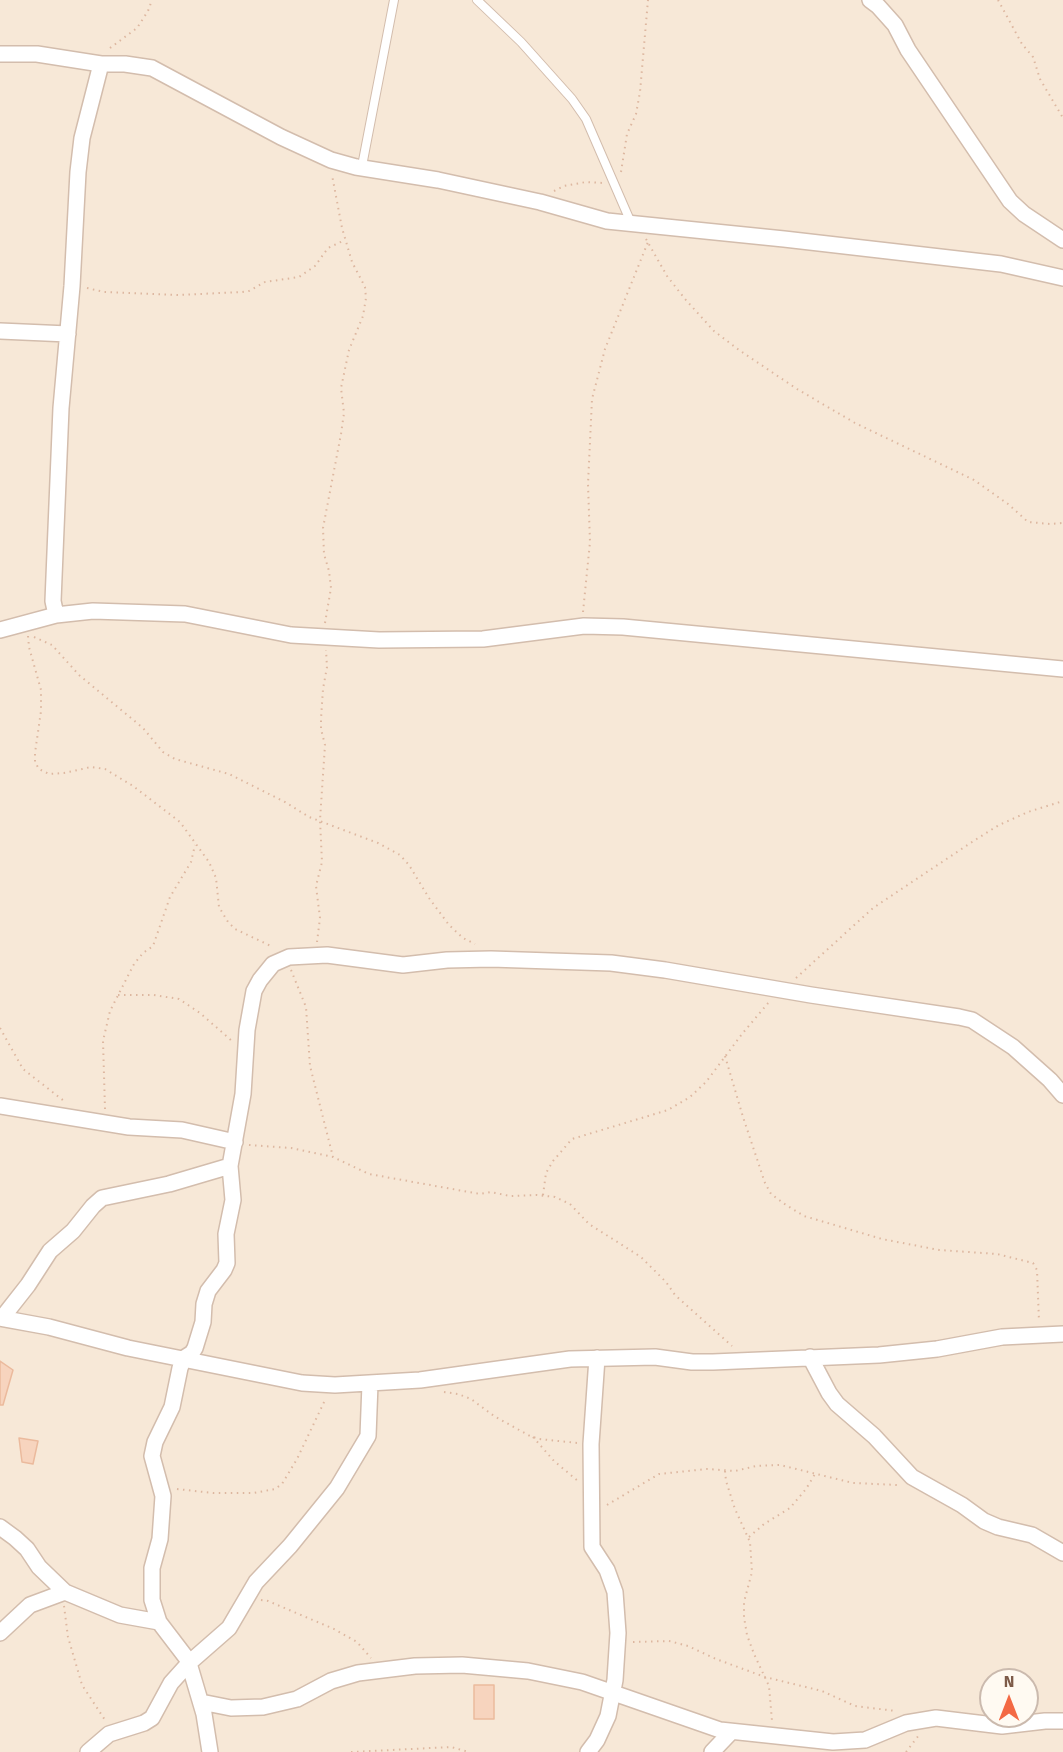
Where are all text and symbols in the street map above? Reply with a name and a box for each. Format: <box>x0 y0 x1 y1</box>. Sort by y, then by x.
north arrow <box>979 1668 1039 1728</box>
text: N <box>1004 1672 1014 1691</box>

